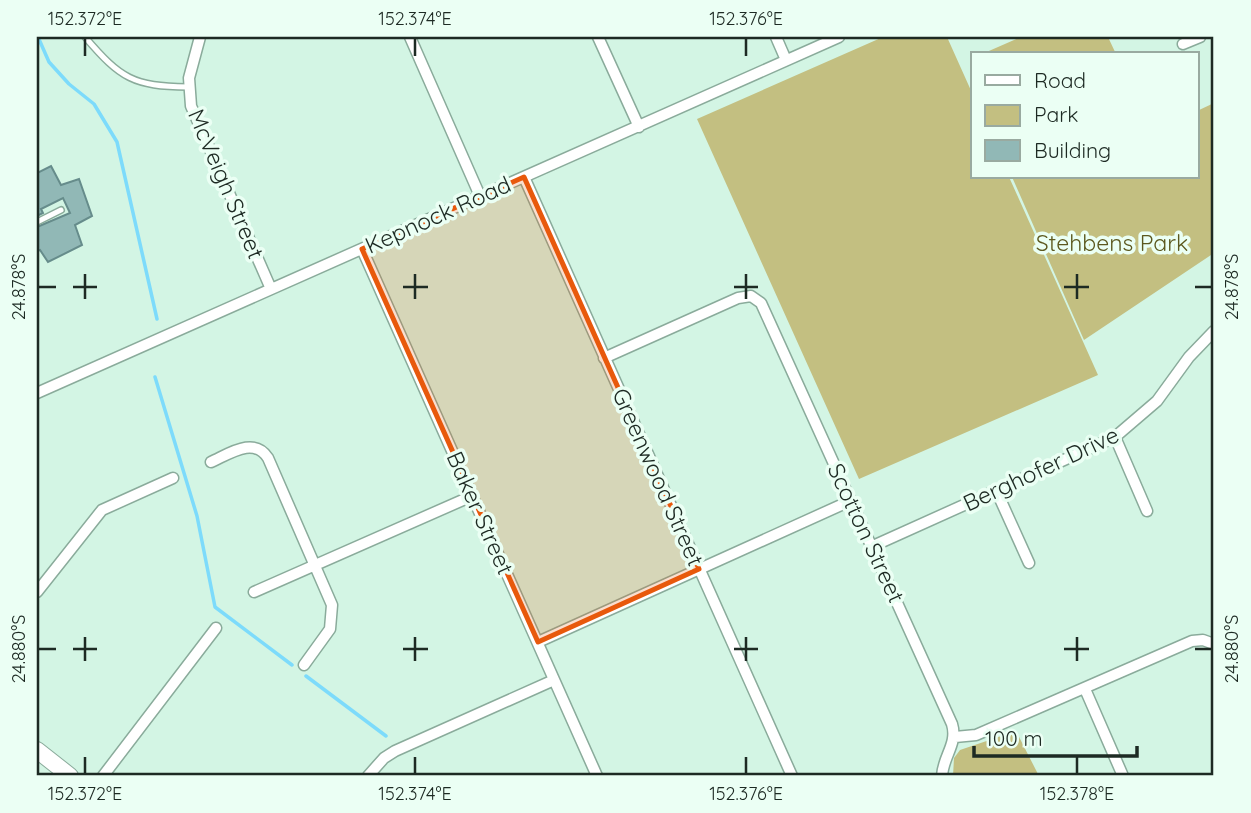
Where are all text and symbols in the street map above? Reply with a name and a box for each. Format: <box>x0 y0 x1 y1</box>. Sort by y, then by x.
text: 152.372°E <box>48 7 122 30</box>
text: 152.374°E <box>378 7 452 30</box>
text: 152.376°E <box>709 7 783 30</box>
legend <box>971 52 1198 178</box>
text: Road <box>1034 67 1086 93</box>
text: Park <box>1034 101 1078 127</box>
street label: McVeigh Street <box>182 105 271 263</box>
text: Building <box>1034 137 1111 163</box>
street label: Kepnock Road <box>360 169 515 260</box>
park label: Stehbens Park <box>1036 228 1188 257</box>
text: 24.878°S <box>7 254 30 320</box>
text: 24.878°S <box>1220 254 1243 320</box>
street label: Greenwood Street <box>606 383 711 570</box>
street label: Berghofer Drive <box>958 420 1123 517</box>
street label: Baker Street <box>440 447 521 579</box>
street label: Scotton Street <box>821 458 911 607</box>
text: 24.880°S <box>7 615 30 683</box>
text: 24.880°S <box>1220 615 1243 683</box>
scale bar <box>974 715 1137 759</box>
text: 100 m <box>985 725 1043 751</box>
text: 152.372°E <box>48 782 122 805</box>
text: 152.374°E <box>378 782 452 805</box>
text: 152.376°E <box>709 782 783 805</box>
text: 152.378°E <box>1040 782 1114 805</box>

